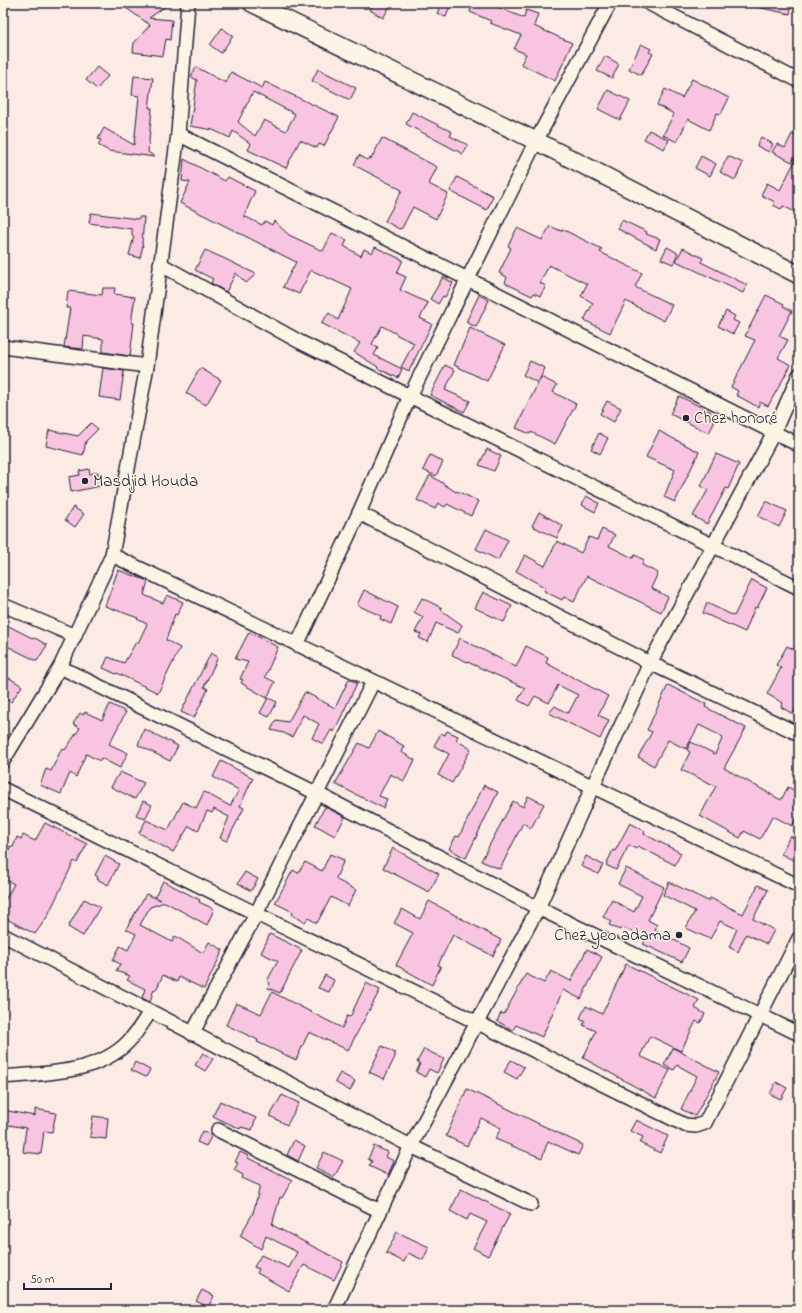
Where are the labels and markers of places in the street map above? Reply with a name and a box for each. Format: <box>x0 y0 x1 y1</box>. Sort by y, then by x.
place label: Chez honoré <box>694 406 778 431</box>
marker: Chez honoré <box>681 413 691 423</box>
place label: Masdjid Houda <box>93 469 198 494</box>
marker: Masdjid Houda <box>80 476 90 486</box>
place label: Chez yeo adama <box>554 923 671 949</box>
marker: Chez yeo adama <box>674 930 684 940</box>

